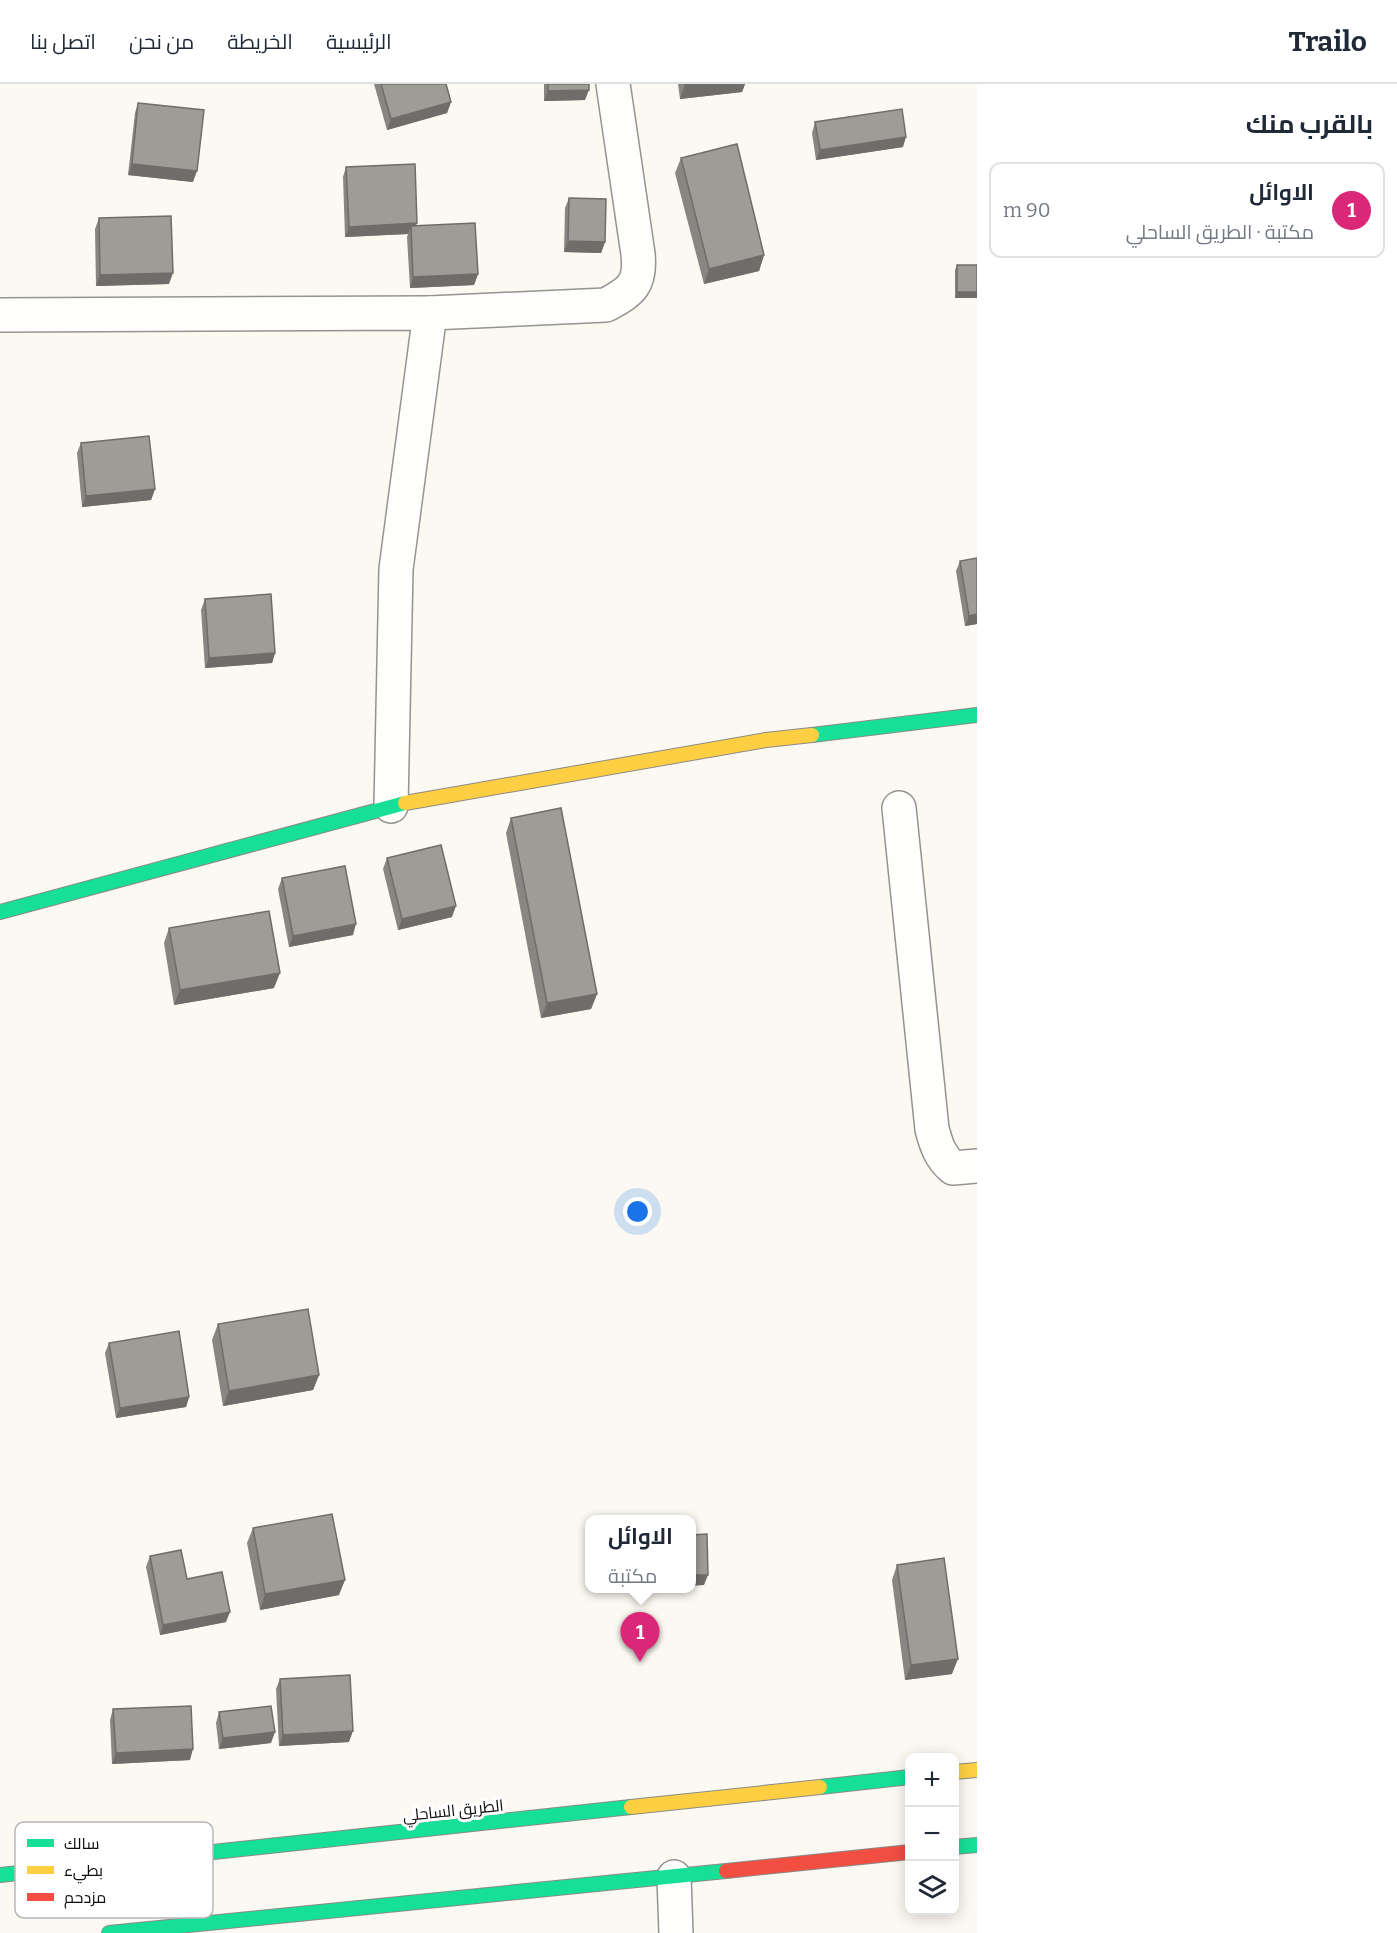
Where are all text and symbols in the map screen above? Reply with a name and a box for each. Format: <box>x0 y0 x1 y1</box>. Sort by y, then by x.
text: Trailo <box>1288 25 1367 58</box>
text: اتصل بنا <box>30 29 96 55</box>
text: من نحن <box>129 29 194 55</box>
text: الخريطة <box>227 29 293 55</box>
text: الرئيسية <box>326 29 392 55</box>
text: بالقرب منك <box>1246 109 1373 140</box>
text: الاوائل <box>1249 179 1314 206</box>
text: 90 m <box>1003 198 1051 222</box>
text: 1 <box>1347 198 1356 222</box>
text: مكتبة · الطريق الساحلي <box>1126 220 1314 244</box>
your location <box>623 1197 652 1226</box>
popup <box>585 1515 696 1593</box>
text: الاوائل <box>608 1523 673 1550</box>
text: مكتبة <box>608 1564 657 1588</box>
pin: 1 <box>620 1612 660 1662</box>
map controls <box>905 1753 959 1915</box>
button: + <box>905 1753 959 1807</box>
street label: الطريق الساحلي <box>402 1796 505 1829</box>
button: − <box>905 1807 959 1861</box>
legend <box>15 1822 213 1918</box>
text: سالك <box>64 1834 99 1853</box>
text: بطيء <box>64 1861 103 1884</box>
button: layers <box>905 1861 959 1915</box>
text: مزدحم <box>64 1888 106 1909</box>

